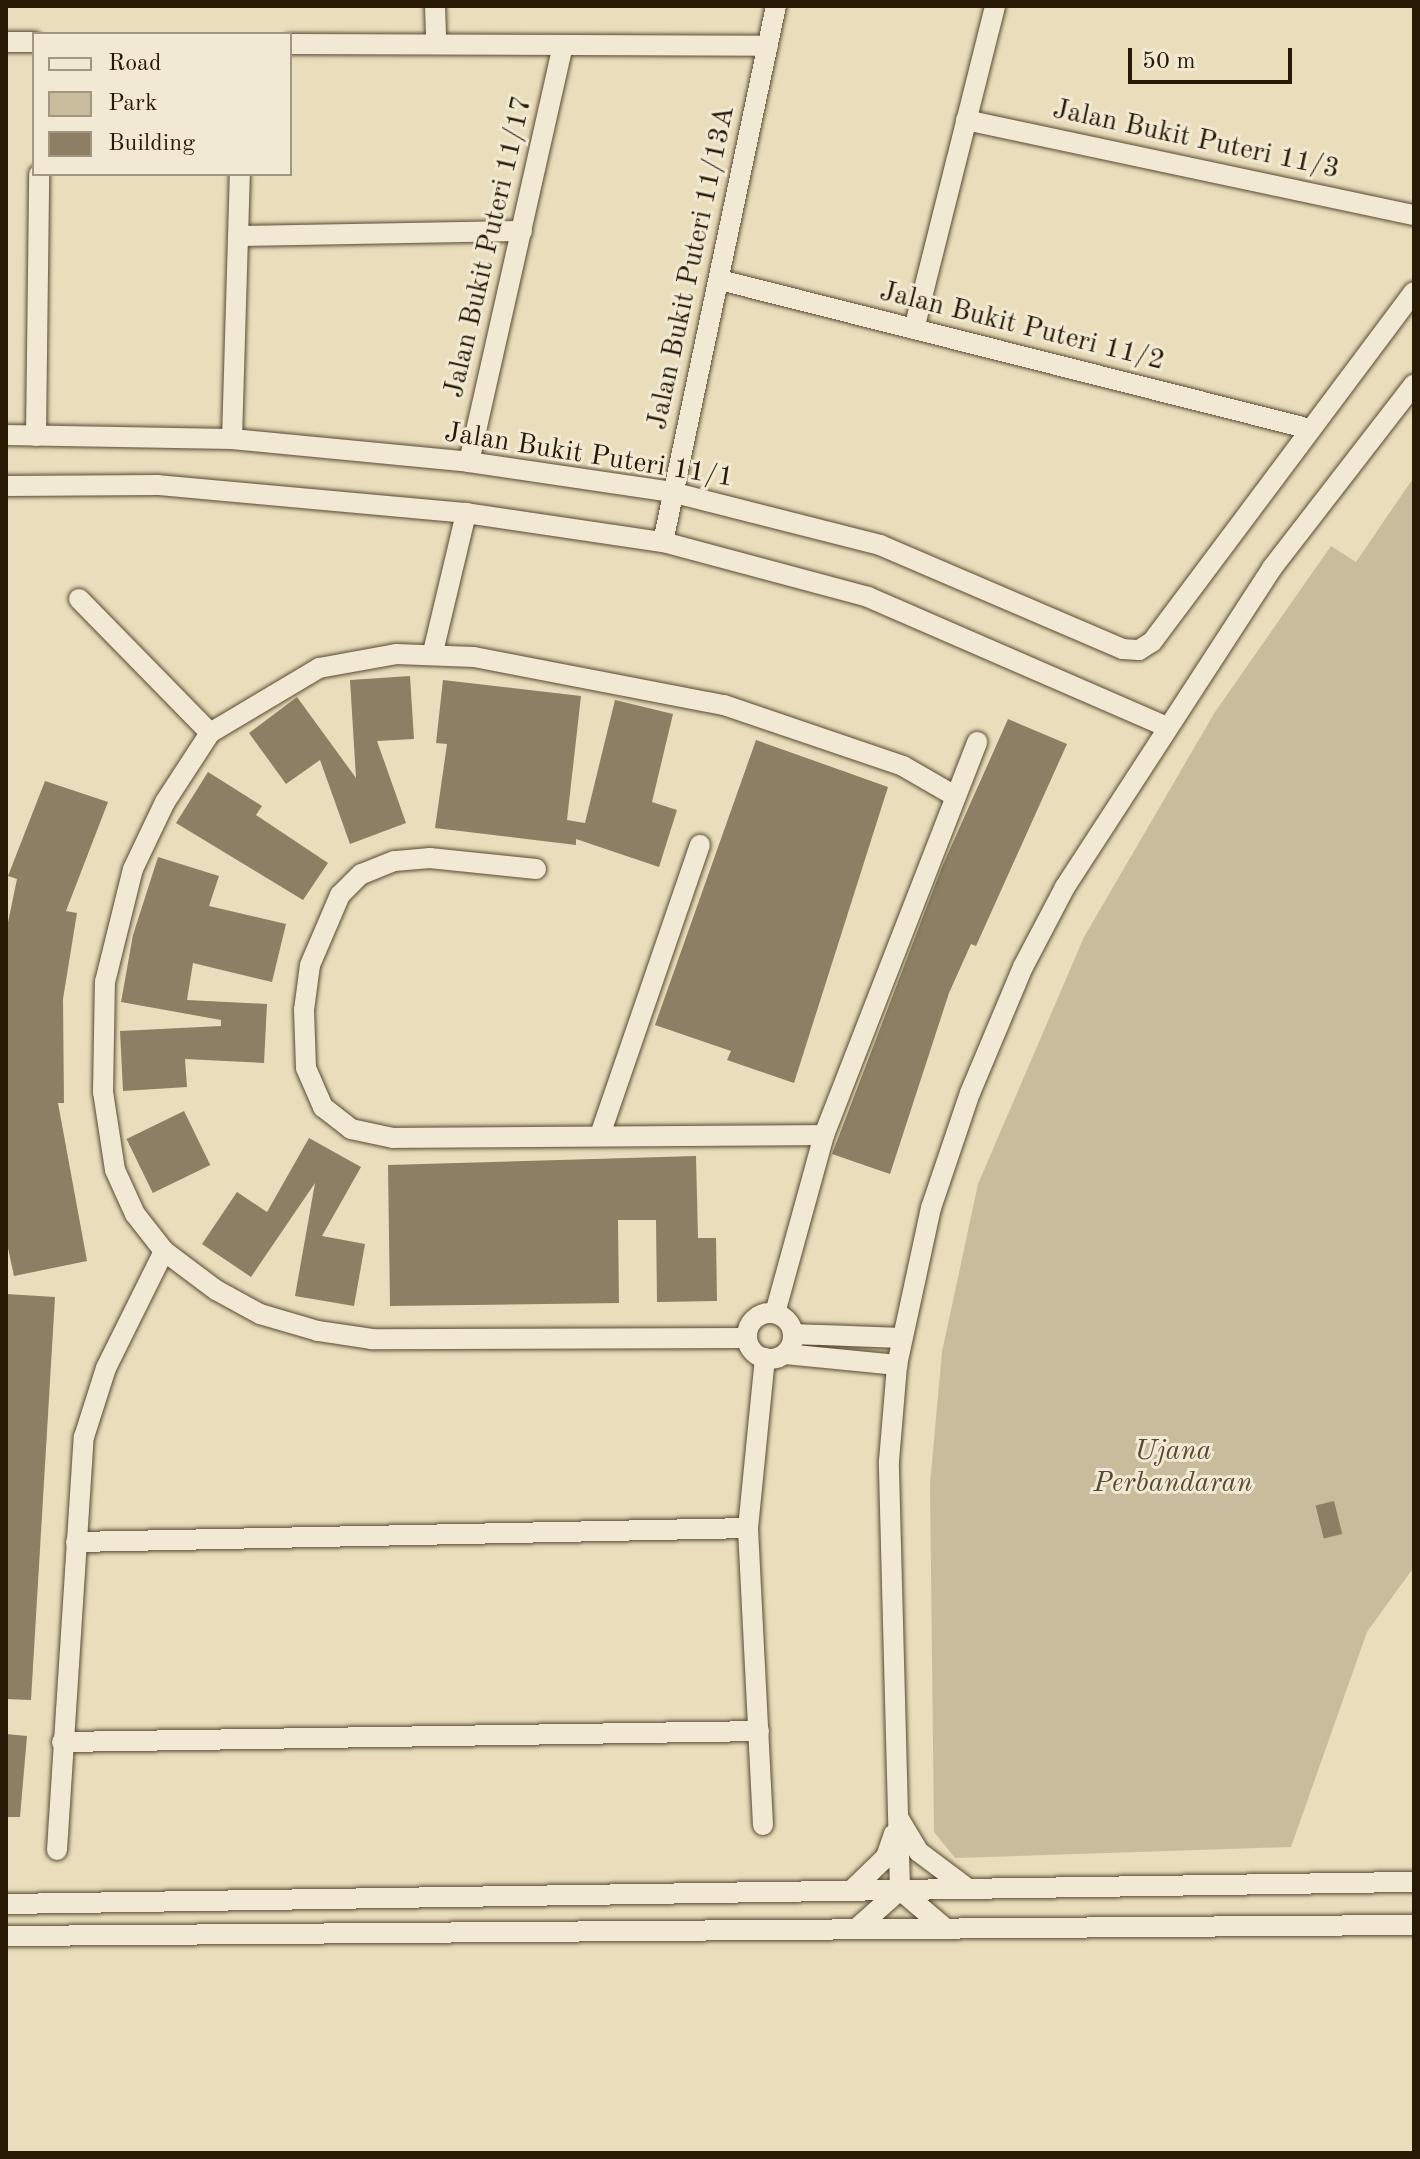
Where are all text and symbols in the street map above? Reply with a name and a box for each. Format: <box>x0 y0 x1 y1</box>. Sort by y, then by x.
legend <box>32 32 292 176</box>
scale bar <box>1132 32 1296 82</box>
text: 50 m <box>1142 50 1196 74</box>
text: Road <box>108 52 161 76</box>
text: Park <box>108 92 157 116</box>
street label: Jalan Bukit Puteri 11/17 <box>438 93 540 401</box>
street label: Jalan Bukit Puteri 11/3 <box>1050 93 1342 187</box>
street label: Jalan Bukit Puteri 11/13A <box>641 103 743 433</box>
text: Building <box>108 132 195 156</box>
street label: Jalan Bukit Puteri 11/2 <box>876 275 1168 379</box>
street label: Jalan Bukit Puteri 11/1 <box>442 417 736 495</box>
park label: Ujana Perbandaran <box>1093 1435 1253 1501</box>

